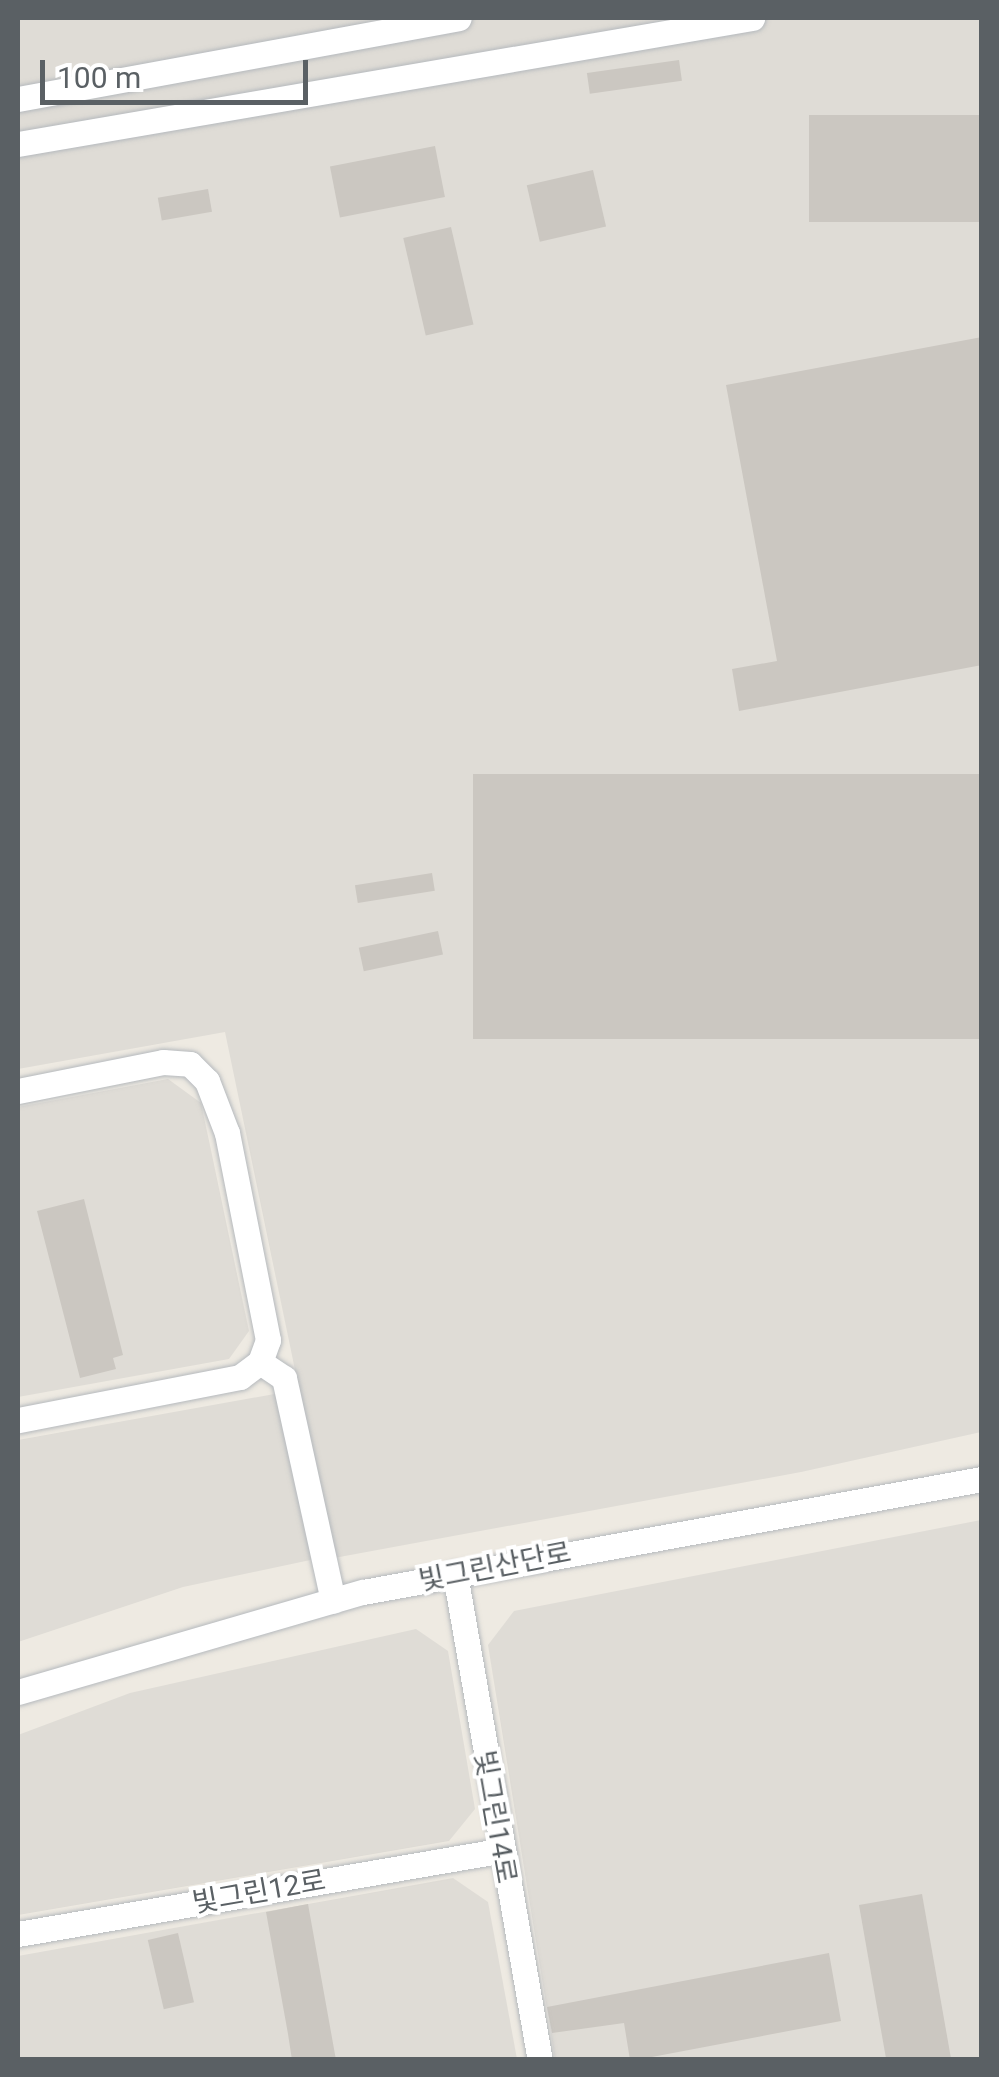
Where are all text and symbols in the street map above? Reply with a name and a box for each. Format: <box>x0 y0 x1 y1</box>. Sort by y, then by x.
scale bar <box>45 40 312 102</box>
text: 100 m <box>57 60 141 95</box>
street label: 빛그린산단로 <box>416 1536 574 1598</box>
street label: 빛그린14로 <box>467 1748 523 1886</box>
street label: 빛그린12로 <box>190 1864 328 1920</box>

